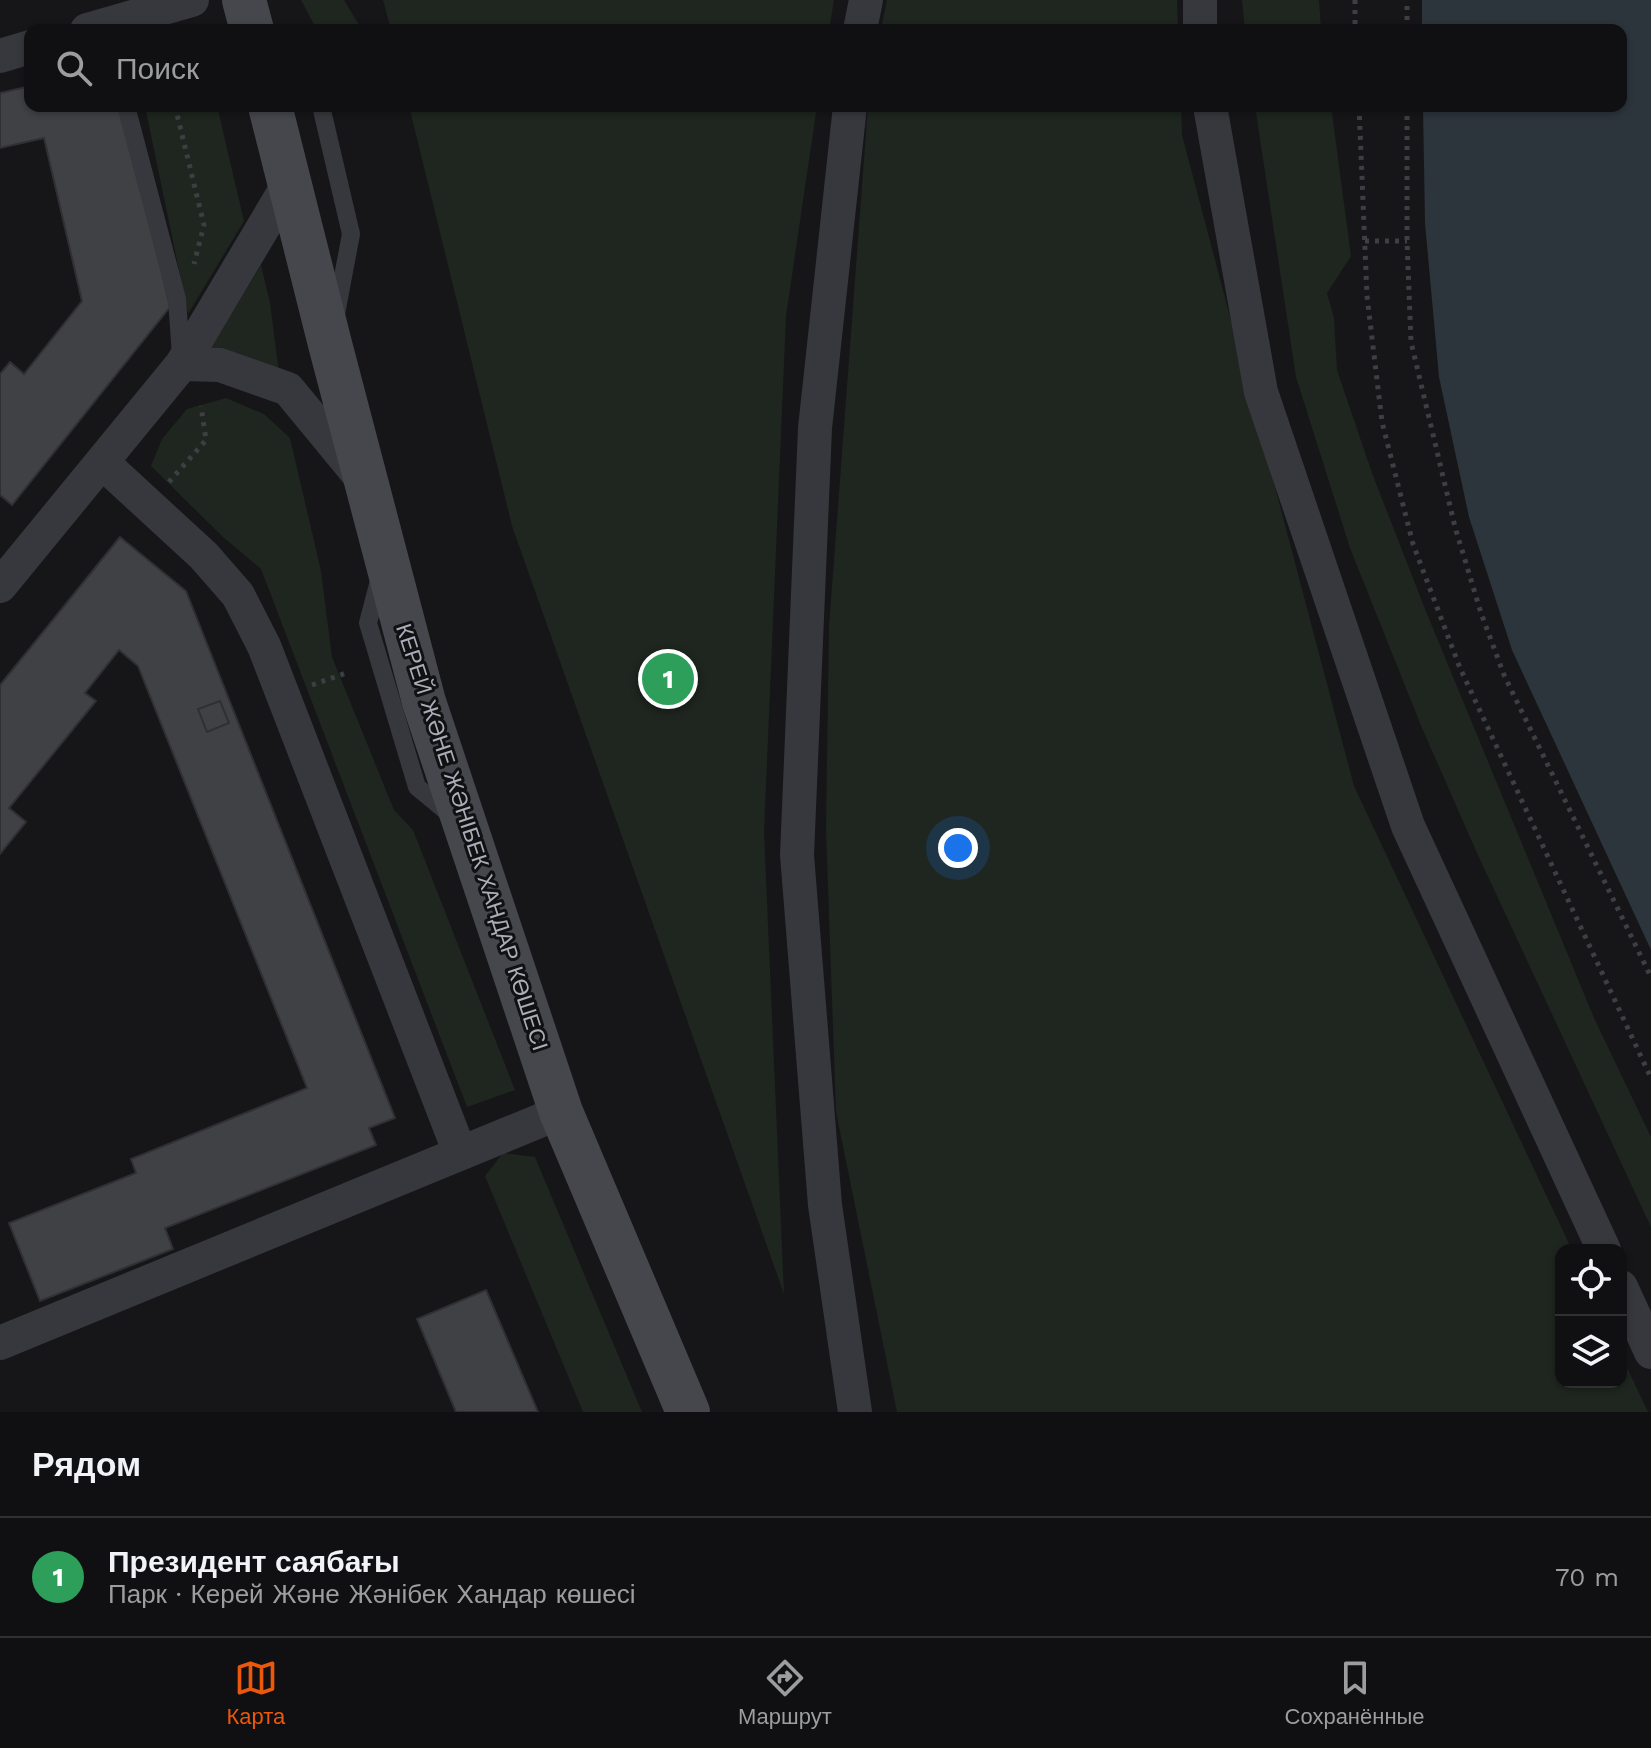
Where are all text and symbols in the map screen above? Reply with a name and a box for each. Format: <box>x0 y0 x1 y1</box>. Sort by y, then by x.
search box <box>24 24 1627 112</box>
icon: search <box>52 46 96 90</box>
text: Поиск <box>116 51 199 86</box>
street label: КЕРЕЙ ЖӘНЕ ЖӘНІБЕК ХАНДАР КӨШЕСІ <box>391 621 553 1053</box>
pin: 1 <box>642 649 694 709</box>
your location <box>938 828 978 868</box>
map controls <box>1555 1244 1627 1388</box>
button: locate <box>1555 1244 1627 1316</box>
button: layers <box>1555 1316 1627 1388</box>
text: Рядом <box>32 1444 141 1484</box>
text: Президент саябағы <box>108 1544 400 1579</box>
text: 1 <box>52 1562 64 1592</box>
text: 70 m <box>1555 1562 1619 1592</box>
text: Парк · Керей Және Жәнібек Хандар көшесі <box>108 1579 636 1609</box>
tab: Карта <box>226 1656 285 1730</box>
tab: Маршрут <box>738 1656 832 1730</box>
tab: Сохранённые <box>1285 1656 1425 1730</box>

